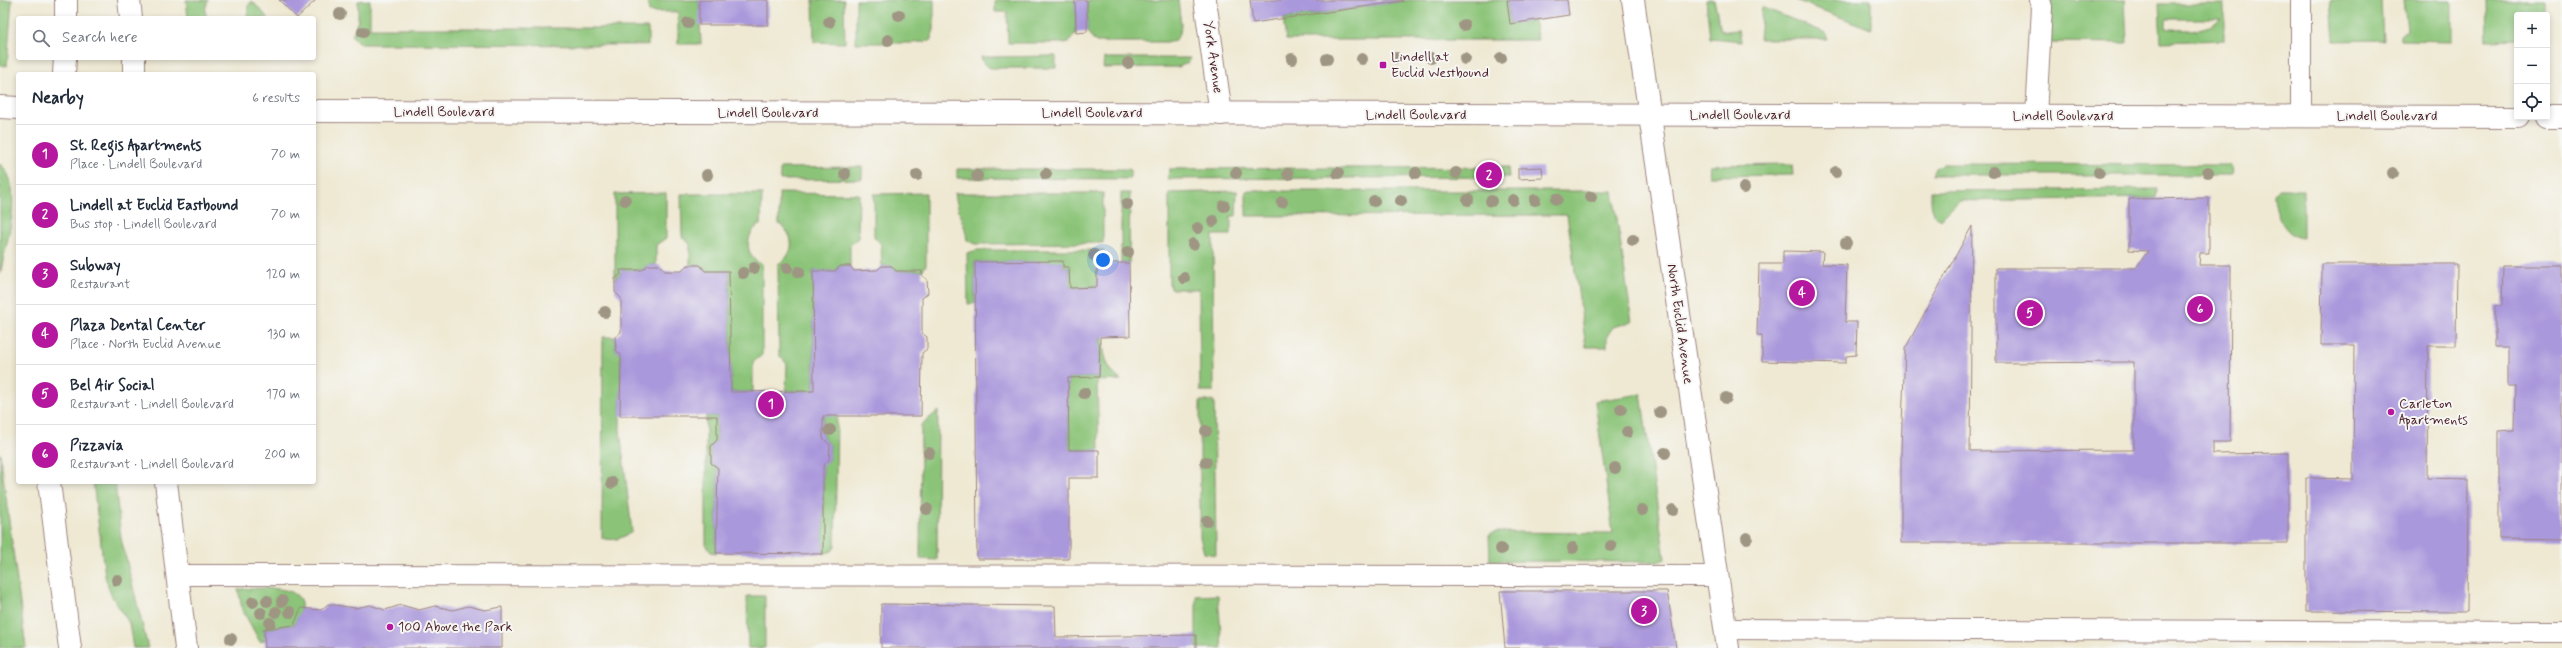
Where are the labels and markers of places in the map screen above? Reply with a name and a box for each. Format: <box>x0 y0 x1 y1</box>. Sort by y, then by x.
place label: Lindell at Euclid Westbound <box>1391 48 1489 82</box>
marker: Lindell at Euclid Westbound <box>1378 60 1388 70</box>
pin: 2 <box>1476 160 1502 190</box>
pin: 4 <box>1789 278 1815 308</box>
pin: 6 <box>2187 294 2213 324</box>
pin: 5 <box>2017 298 2043 328</box>
pin: 1 <box>758 389 784 419</box>
place label: Carleton Apartments <box>2399 395 2468 430</box>
marker: Carleton Apartments <box>2386 407 2396 417</box>
pin: 3 <box>1631 596 1657 626</box>
place label: 100 Above the Park <box>398 618 513 636</box>
marker: 100 Above the Park <box>385 622 395 632</box>

